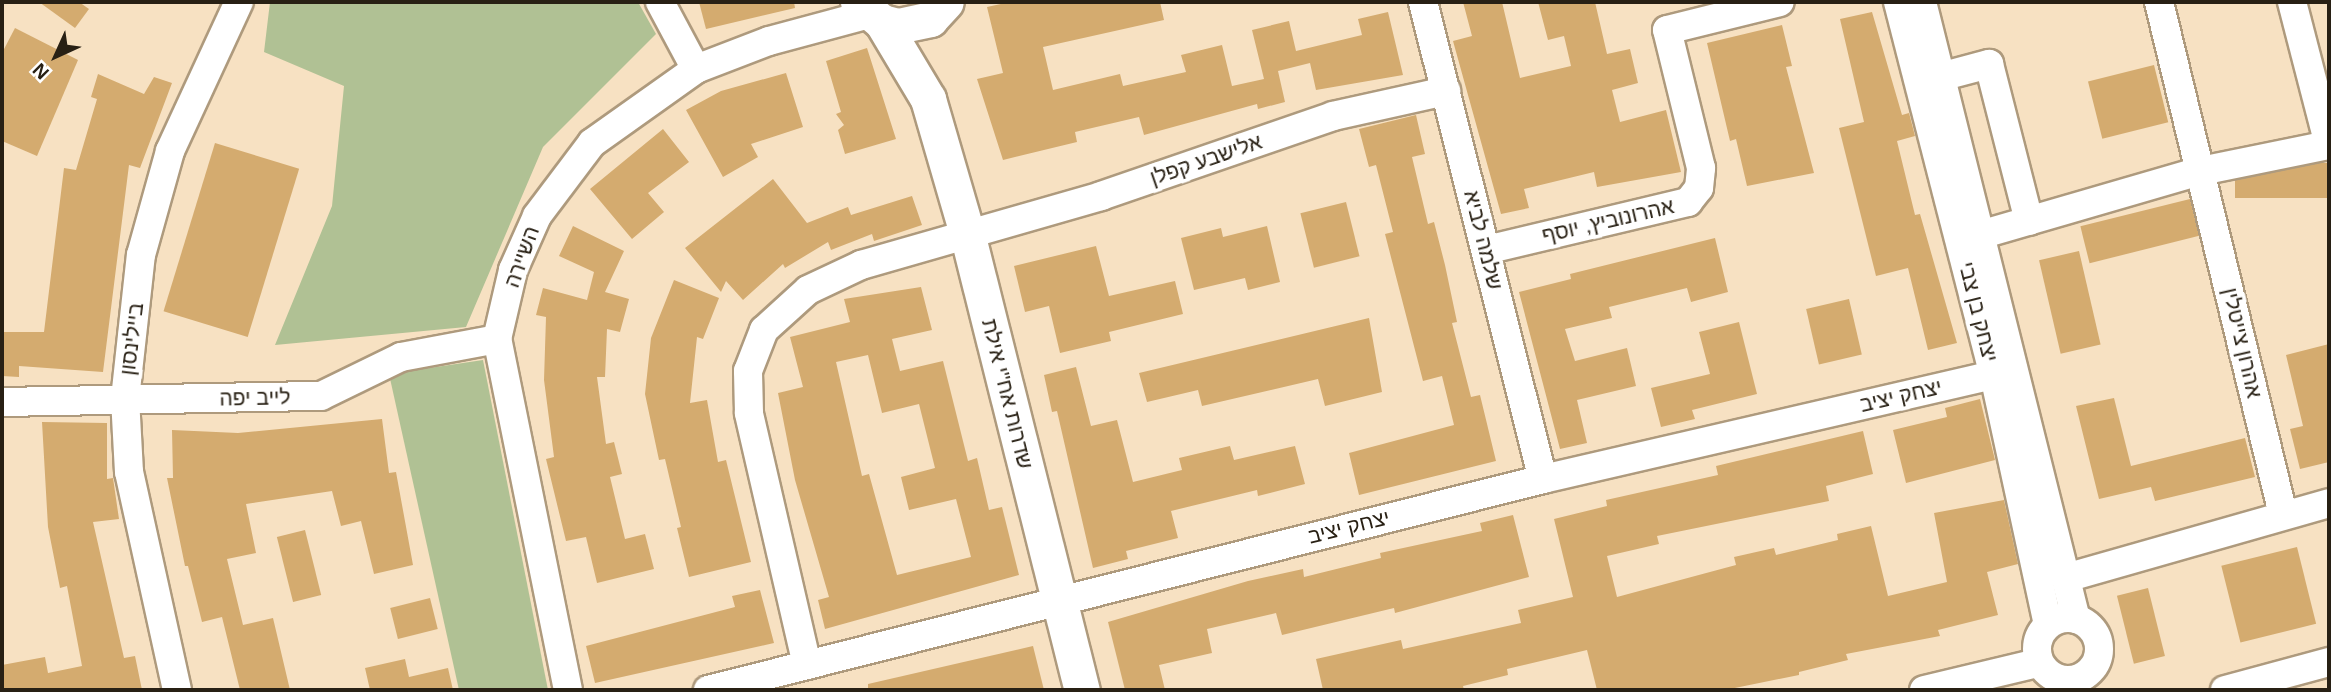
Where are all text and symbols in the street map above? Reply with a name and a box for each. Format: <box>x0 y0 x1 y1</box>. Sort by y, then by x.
north arrow <box>21 21 91 91</box>
text: N <box>29 59 53 83</box>
street label: אלישבע קפלן <box>1147 129 1265 191</box>
street label: שלמה לביא <box>1458 188 1508 292</box>
street label: אהרונוביץ, יוסף <box>1540 194 1676 248</box>
street label: השיירה <box>499 223 545 291</box>
street label: יצחק בן צבי <box>1953 259 2003 365</box>
street label: אהרון צייטלין <box>2217 285 2267 401</box>
street label: ביילינסון <box>115 301 149 377</box>
street label: שדרות אח"י אילת <box>976 316 1038 472</box>
street label: יצחק יציב <box>1858 374 1944 418</box>
street label: לייב יפה <box>219 385 291 411</box>
street label: יצחק יציב <box>1305 505 1393 549</box>

